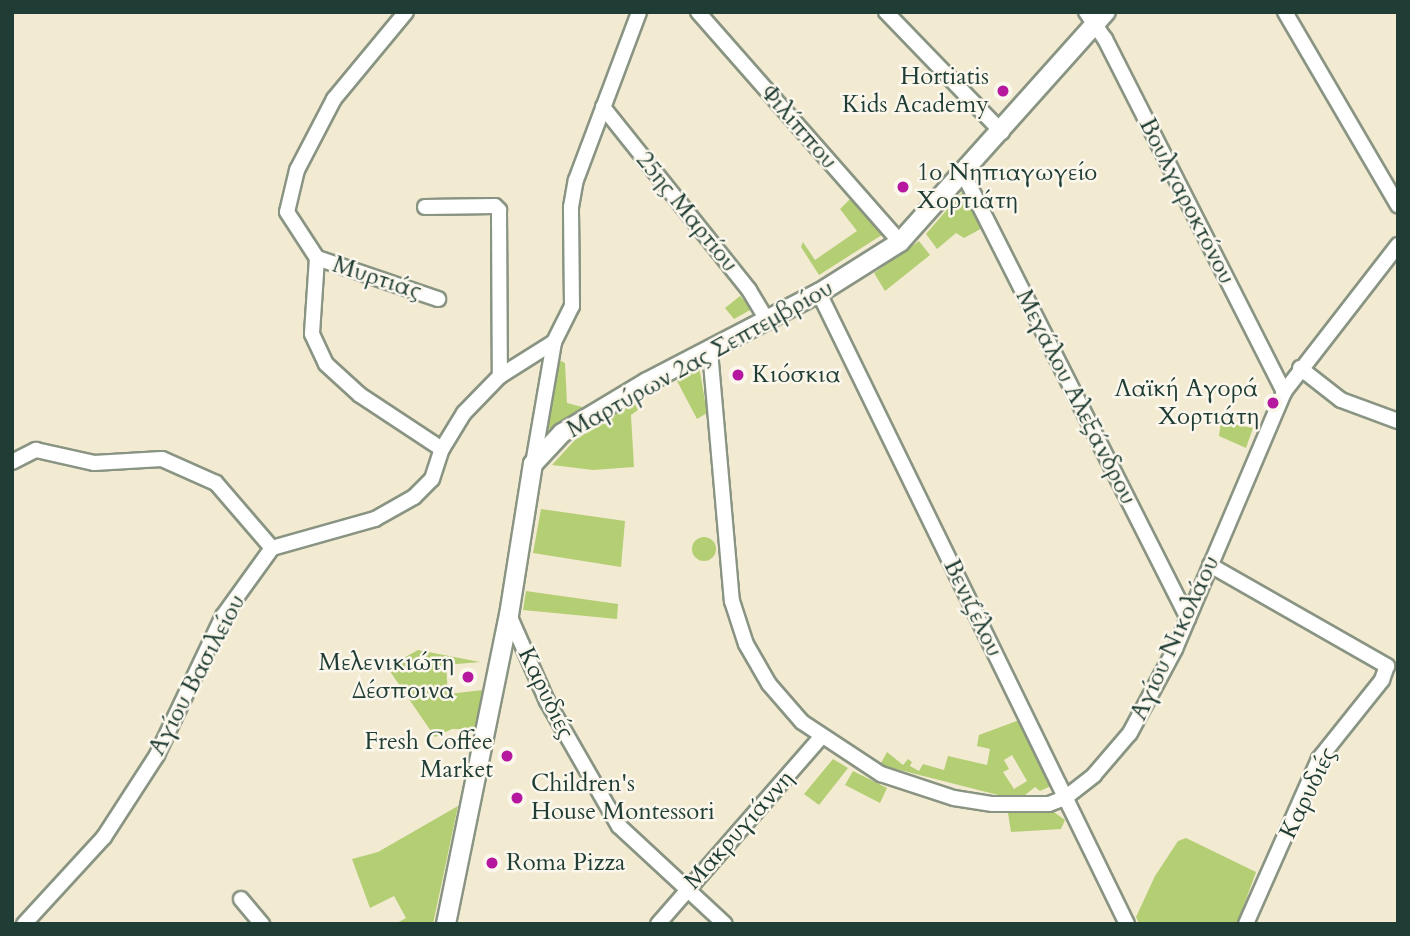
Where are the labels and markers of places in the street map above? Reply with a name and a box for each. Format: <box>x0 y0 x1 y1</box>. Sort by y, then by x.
place label: Hortiatis Kids Academy <box>842 63 989 119</box>
marker: Hortiatis Kids Academy <box>995 83 1011 99</box>
place label: 1ο Νηπιαγωγείο Χορτιάτη <box>917 159 1097 215</box>
marker: 1ο Νηπιαγωγείο Χορτιάτη <box>895 179 911 195</box>
place label: Κιόσκια <box>752 361 840 389</box>
marker: Κιόσκια <box>730 367 746 383</box>
place label: Λαϊκή Αγορά Χορτιάτη <box>1115 375 1259 431</box>
marker: Λαϊκή Αγορά Χορτιάτη <box>1265 395 1281 411</box>
place label: Μελενικιώτη Δέσποινα <box>319 649 454 705</box>
marker: Μελενικιώτη Δέσποινα <box>460 669 476 685</box>
place label: Fresh Coffee Market <box>364 728 493 784</box>
marker: Fresh Coffee Market <box>499 748 515 764</box>
place label: Children's House Montessori <box>531 770 715 826</box>
marker: Children's House Montessori <box>509 790 525 806</box>
place label: Roma Pizza <box>506 849 625 877</box>
marker: Roma Pizza <box>484 855 500 871</box>

